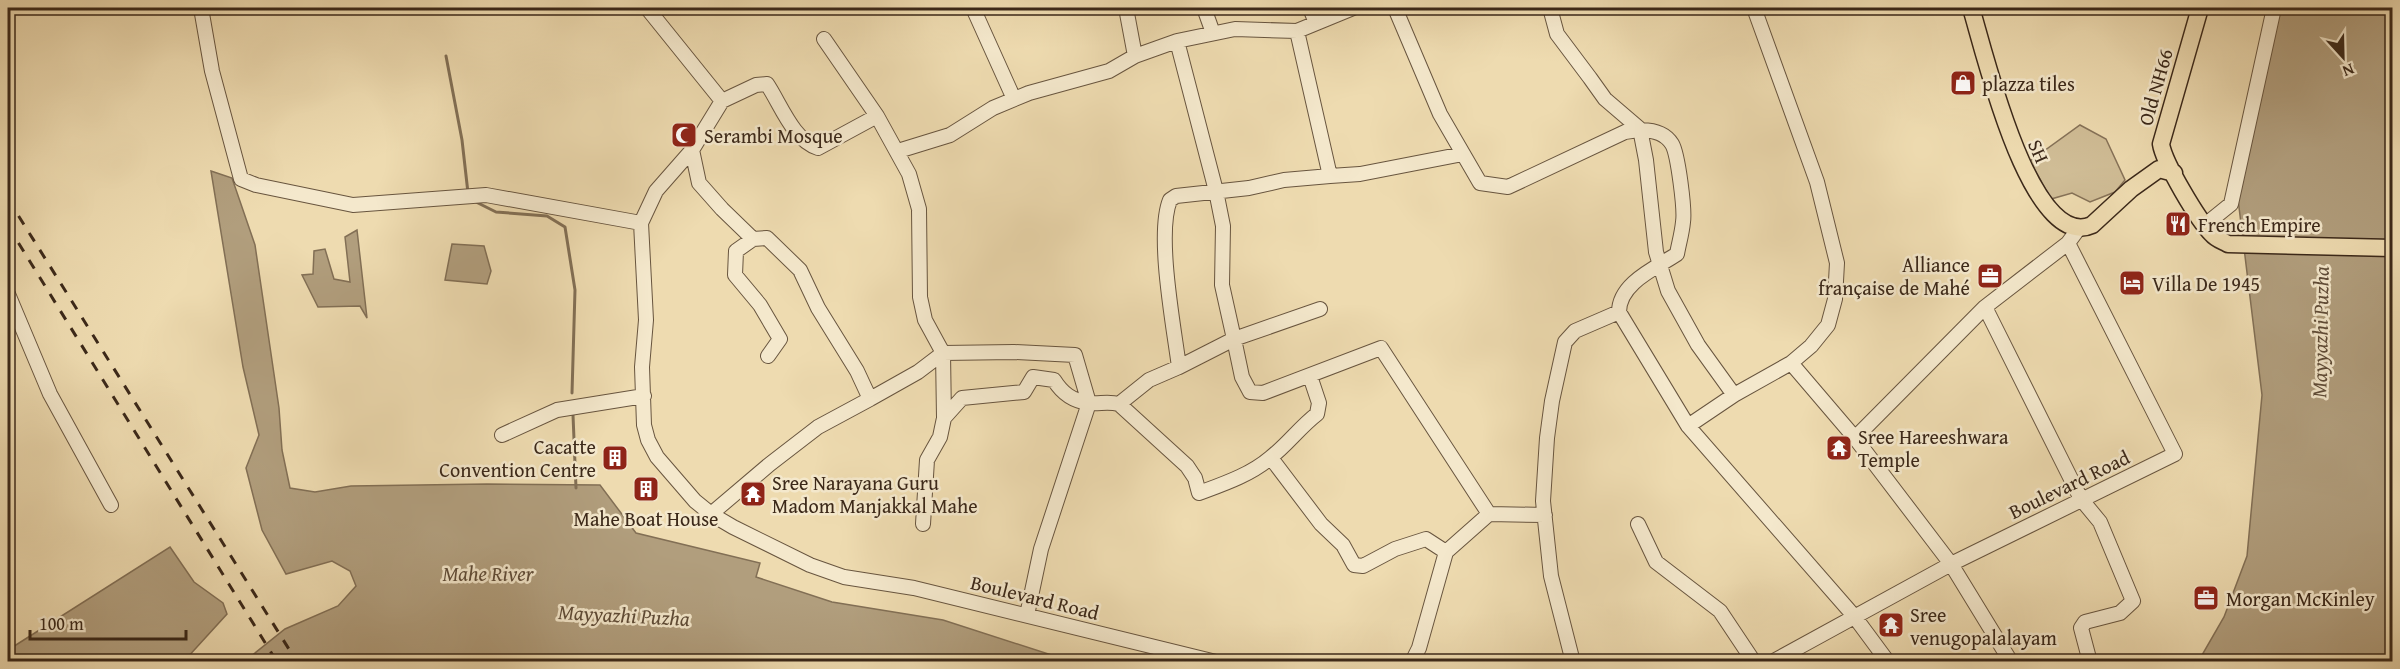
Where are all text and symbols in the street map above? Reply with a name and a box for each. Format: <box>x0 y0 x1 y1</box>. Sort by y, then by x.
north arrow <box>2313 27 2373 87</box>
street label: Old NH66 <box>2130 45 2180 129</box>
text: N <box>2339 58 2358 84</box>
shop icon: plazza tiles <box>1948 68 1978 98</box>
place label: plazza tiles <box>1982 69 2075 98</box>
mosque icon: Serambi Mosque <box>669 120 699 150</box>
place label: Serambi Mosque <box>704 121 843 150</box>
street label: SH <box>2021 135 2057 167</box>
restaurant icon: French Empire <box>2163 209 2193 239</box>
place label: French Empire <box>2198 210 2321 239</box>
place label: Alliance française de Mahé <box>1818 250 1970 302</box>
office icon: Alliance française de Mahé <box>1975 261 2005 291</box>
water label: Mayyazhi Puzha <box>2303 266 2337 398</box>
hotel icon: Villa De 1945 <box>2117 268 2147 298</box>
place label: Villa De 1945 <box>2152 269 2260 298</box>
place label: Sree Hareeshwara Temple <box>1858 422 2009 474</box>
place label: Cacatte Convention Centre <box>439 432 596 484</box>
temple icon: Sree Hareeshwara Temple <box>1824 433 1854 463</box>
street label: Boulevard Road <box>2004 442 2135 526</box>
building icon: Cacatte Convention Centre <box>600 443 630 473</box>
place label: Sree Narayana Guru Madom Manjakkal Mahe <box>772 468 978 520</box>
building icon: Mahe Boat House <box>631 474 661 504</box>
temple icon: Sree Narayana Guru Madom Manjakkal Mahe <box>738 479 768 509</box>
place label: Mahe Boat House <box>574 504 718 533</box>
water label: Mahe River <box>442 558 535 589</box>
street label: Boulevard Road <box>968 567 1103 627</box>
office icon: Morgan McKinley <box>2191 583 2221 613</box>
place label: Morgan McKinley <box>2226 584 2375 613</box>
water label: Mayyazhi Puzha <box>557 596 691 634</box>
place label: Sree venugopalalayam <box>1910 600 2058 652</box>
scale bar <box>30 603 186 641</box>
text: 100 m <box>39 610 84 637</box>
temple icon: Sree venugopalalayam <box>1876 610 1906 640</box>

